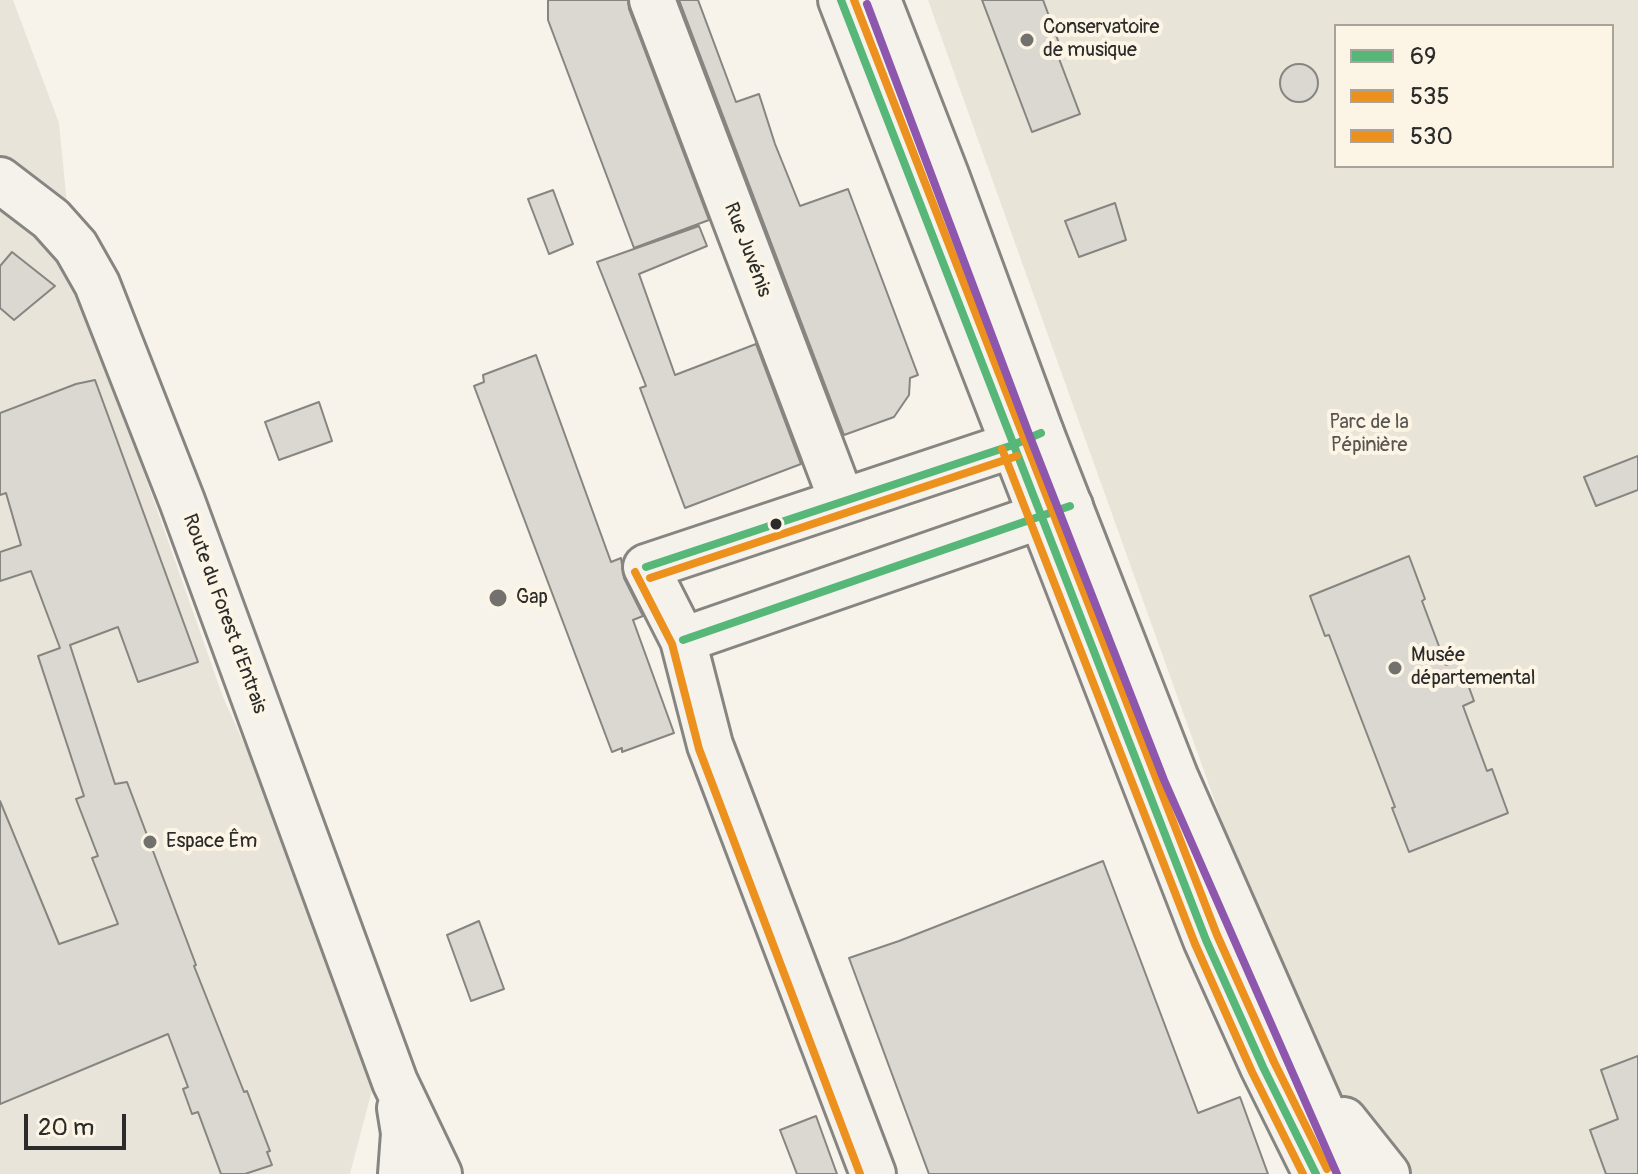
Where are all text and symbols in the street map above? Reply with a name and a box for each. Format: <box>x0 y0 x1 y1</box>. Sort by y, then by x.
place label: Conservatoire de musique <box>1043 16 1159 63</box>
legend <box>1334 24 1614 168</box>
marker: Conservatoire de musique <box>1018 31 1036 49</box>
text: 69 <box>1410 42 1436 71</box>
text: 535 <box>1410 82 1449 111</box>
text: 530 <box>1410 122 1453 151</box>
street label: Rue Juvénis <box>718 200 776 300</box>
park label: Parc de la Pépinière <box>1329 411 1409 458</box>
street label: Route du Forest d'Entrais <box>177 511 271 717</box>
unlabelled marker <box>768 516 784 532</box>
place label: Gap <box>516 586 548 610</box>
marker: Gap <box>487 587 509 609</box>
place label: Musée départemental <box>1411 644 1535 691</box>
marker: Musée départemental <box>1386 659 1404 677</box>
place label: Espace Êm <box>166 830 257 854</box>
marker: Espace Êm <box>141 833 159 851</box>
scale bar <box>28 1098 130 1148</box>
text: 20 m <box>38 1113 94 1142</box>

